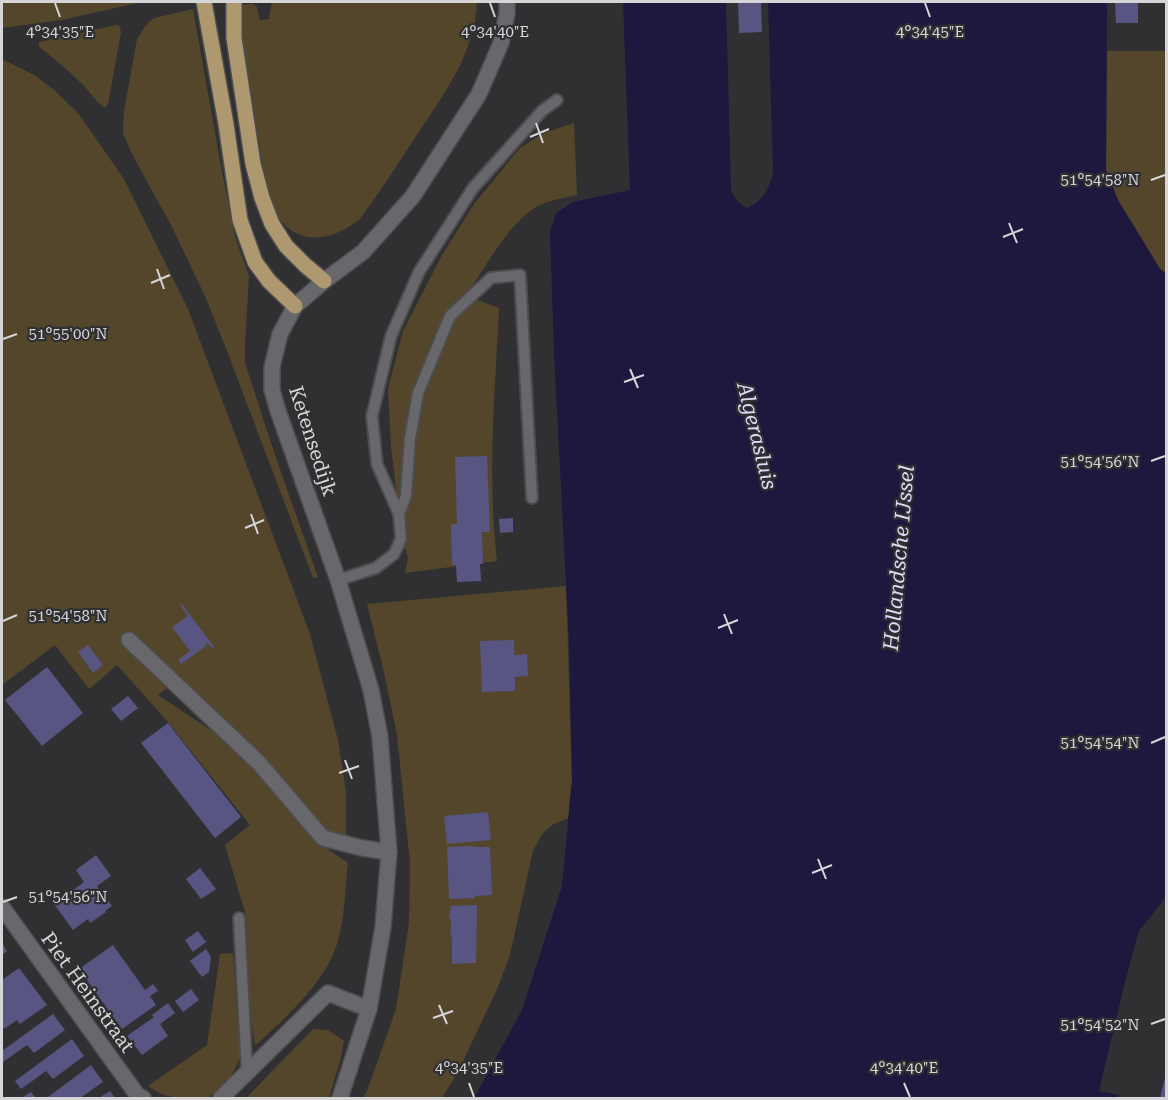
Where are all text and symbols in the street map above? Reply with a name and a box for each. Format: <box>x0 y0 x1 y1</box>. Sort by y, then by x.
text: 4°34'35"E <box>26 23 94 41</box>
text: 4°34'40"E <box>461 23 529 41</box>
text: 4°34'45"E <box>896 23 964 41</box>
text: 51°54'58"N <box>1060 171 1140 189</box>
text: 51°55'00"N <box>28 325 108 343</box>
water label: Algerasluis <box>732 378 782 492</box>
street label: Ketensedijk <box>284 383 342 500</box>
text: 51°54'56"N <box>1060 453 1140 471</box>
water label: Hollandsche IJssel <box>879 464 919 653</box>
text: 51°54'58"N <box>28 607 108 625</box>
text: 51°54'54"N <box>1060 734 1140 752</box>
text: 51°54'56"N <box>28 888 108 906</box>
street label: Piet Heinstraat <box>36 927 140 1057</box>
text: 51°54'52"N <box>1060 1016 1140 1034</box>
text: 4°34'35"E <box>435 1059 503 1077</box>
text: 4°34'40"E <box>870 1059 938 1077</box>

